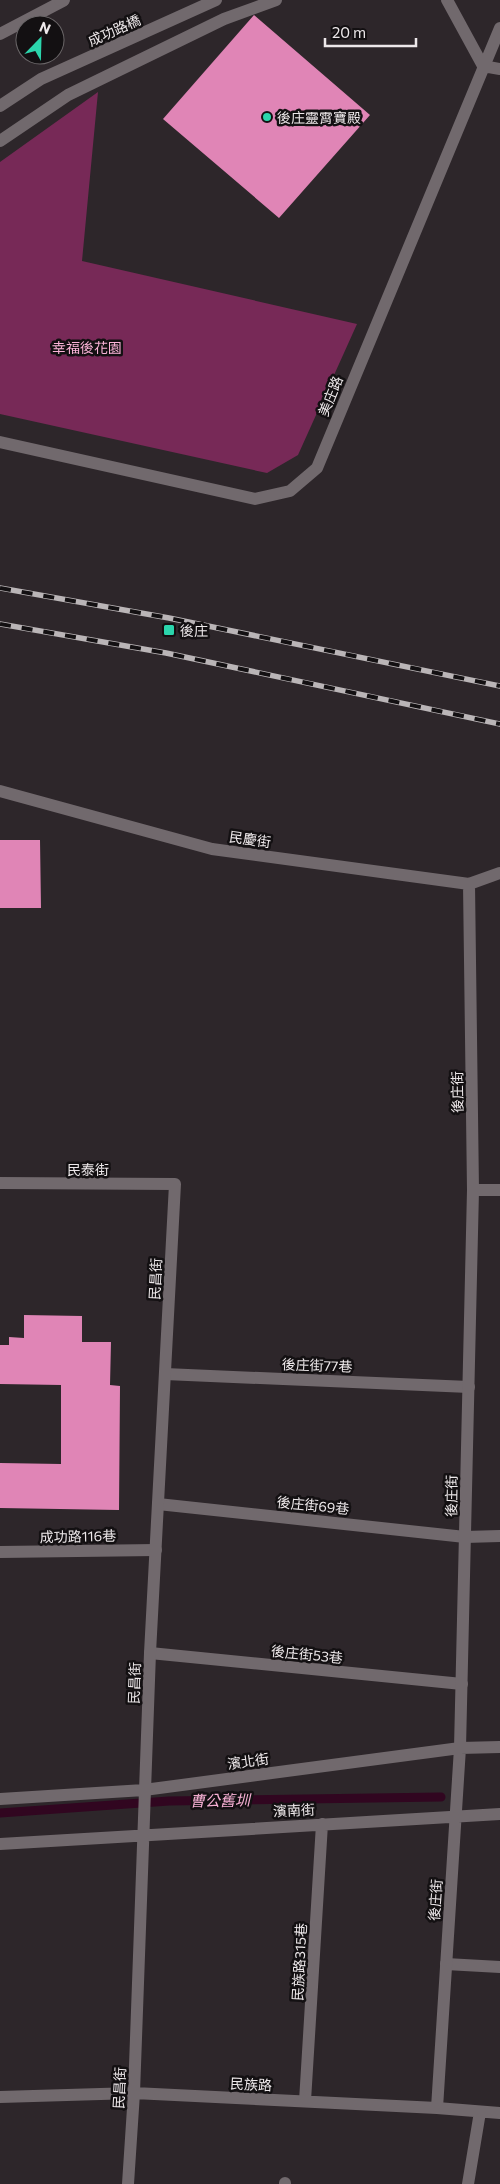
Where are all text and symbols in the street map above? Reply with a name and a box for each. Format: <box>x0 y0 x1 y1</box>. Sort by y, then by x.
street label: 成功路橋 <box>85 11 143 49</box>
north arrow <box>15 15 65 65</box>
scale bar <box>325 15 416 47</box>
text: N <box>37 18 53 37</box>
text: 20 m <box>332 23 366 41</box>
place label: 後庄靈霄寶殿 <box>277 109 361 126</box>
marker: 後庄靈霄寶殿 <box>261 111 273 123</box>
park label: 幸福後花園 <box>52 339 122 356</box>
street label: 美庄路 <box>314 373 346 419</box>
place label: 後庄 <box>180 622 208 639</box>
marker: 後庄 <box>162 623 176 637</box>
street label: 民慶街 <box>228 828 272 850</box>
street label: 後庄街 <box>448 1071 466 1113</box>
street label: 民泰街 <box>67 1161 109 1178</box>
street label: 民昌街 <box>145 1258 165 1300</box>
street label: 後庄街77巷 <box>281 1355 353 1375</box>
street label: 後庄街 <box>442 1475 460 1517</box>
street label: 後庄街69巷 <box>276 1493 350 1517</box>
street label: 成功路116巷 <box>40 1527 116 1545</box>
street label: 後庄街53巷 <box>270 1642 344 1666</box>
street label: 民昌街 <box>125 1662 143 1704</box>
street label: 濱北街 <box>226 1750 270 1772</box>
water label: 曹公舊圳 <box>190 1790 252 1810</box>
street label: 濱南街 <box>273 1800 315 1820</box>
street label: 後庄街 <box>425 1878 445 1922</box>
street label: 民族路315巷 <box>288 1923 310 2001</box>
street label: 民昌街 <box>109 2067 129 2109</box>
street label: 民族路 <box>230 2074 272 2094</box>

